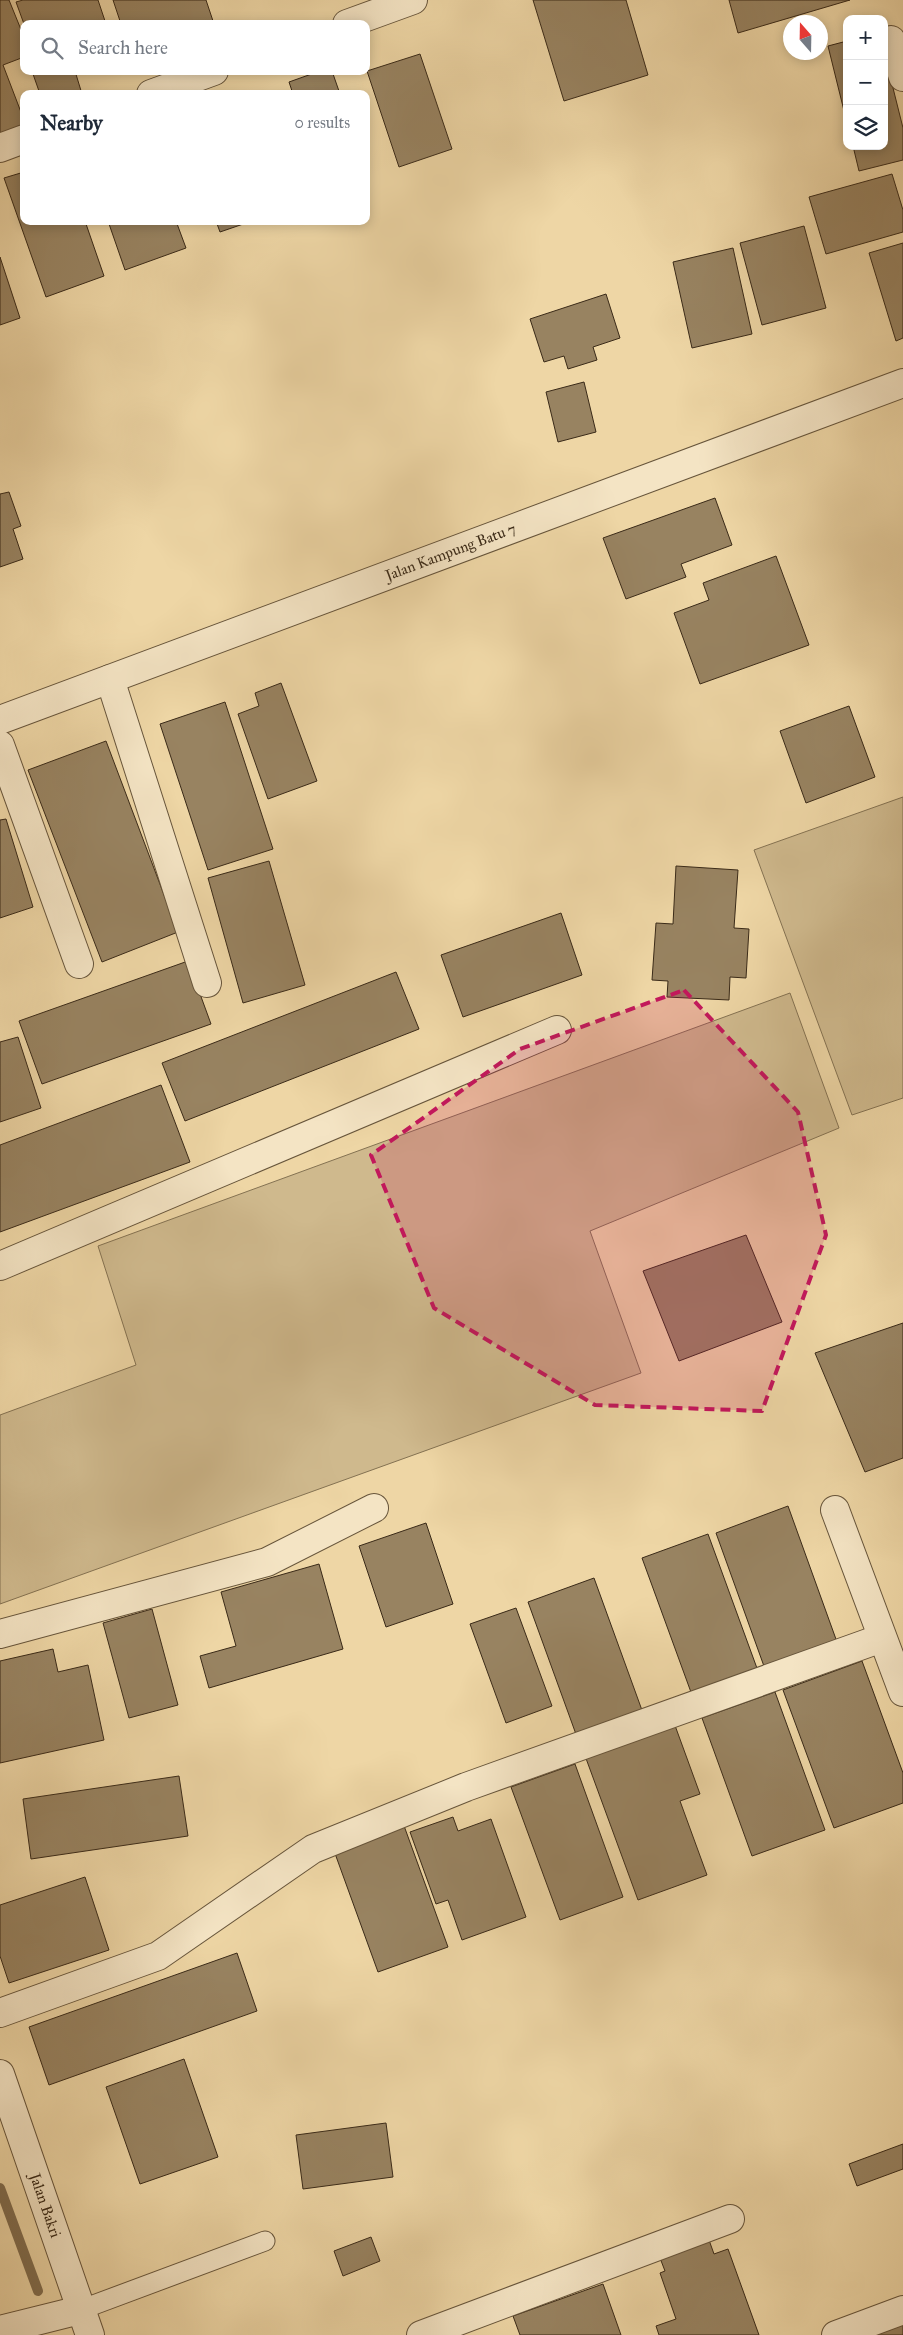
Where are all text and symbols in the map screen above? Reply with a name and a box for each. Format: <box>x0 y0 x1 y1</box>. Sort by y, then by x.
north arrow <box>783 15 828 60</box>
map controls <box>843 15 888 150</box>
button: + <box>843 15 888 60</box>
search box <box>20 20 370 75</box>
icon: search <box>38 34 66 62</box>
text: Search here <box>78 36 168 59</box>
button: − <box>843 60 888 105</box>
button: layers <box>843 105 888 150</box>
text: Nearby <box>40 110 103 136</box>
text: 0 results <box>295 113 350 132</box>
street label: Jalan Kampung Batu 7 <box>381 519 518 586</box>
street label: Jalan Bakri <box>24 2169 65 2240</box>

